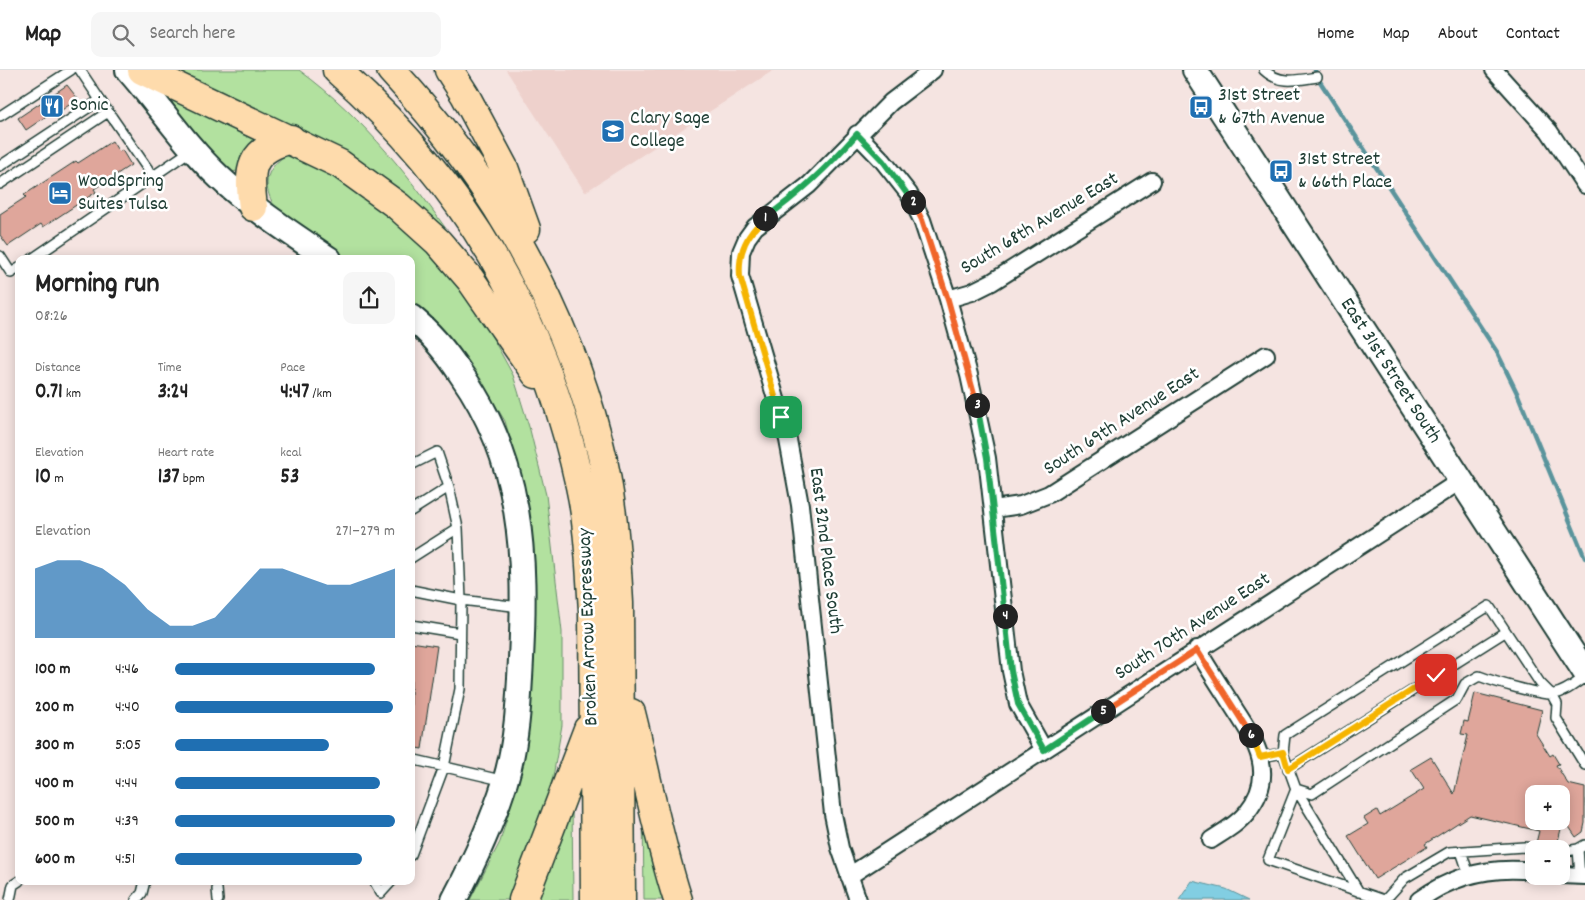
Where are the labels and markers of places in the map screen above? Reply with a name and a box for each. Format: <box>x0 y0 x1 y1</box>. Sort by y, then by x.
place label: 31st Street & 67th Avenue <box>1218 82 1325 133</box>
place label: Sonic <box>70 92 109 120</box>
restaurant icon: Sonic <box>39 93 65 119</box>
bus stop icon: 31st Street & 67th Avenue <box>1188 94 1214 120</box>
place label: Clary Sage College <box>630 105 710 156</box>
school or university icon: Clary Sage College <box>600 118 626 144</box>
place label: 31st Street & 66th Place <box>1298 146 1392 197</box>
bus stop icon: 31st Street & 66th Place <box>1268 158 1294 184</box>
place label: WoodSpring Suites Tulsa <box>78 168 168 219</box>
hotel icon: WoodSpring Suites Tulsa <box>47 180 73 206</box>
pin: 2 <box>900 190 926 214</box>
pin: 1 <box>752 206 778 230</box>
pin: 3 <box>964 392 990 418</box>
pin <box>760 396 802 438</box>
pin: 4 <box>992 604 1018 628</box>
pin <box>1415 654 1457 696</box>
pin: 5 <box>1090 698 1116 724</box>
pin: 6 <box>1238 722 1264 748</box>

